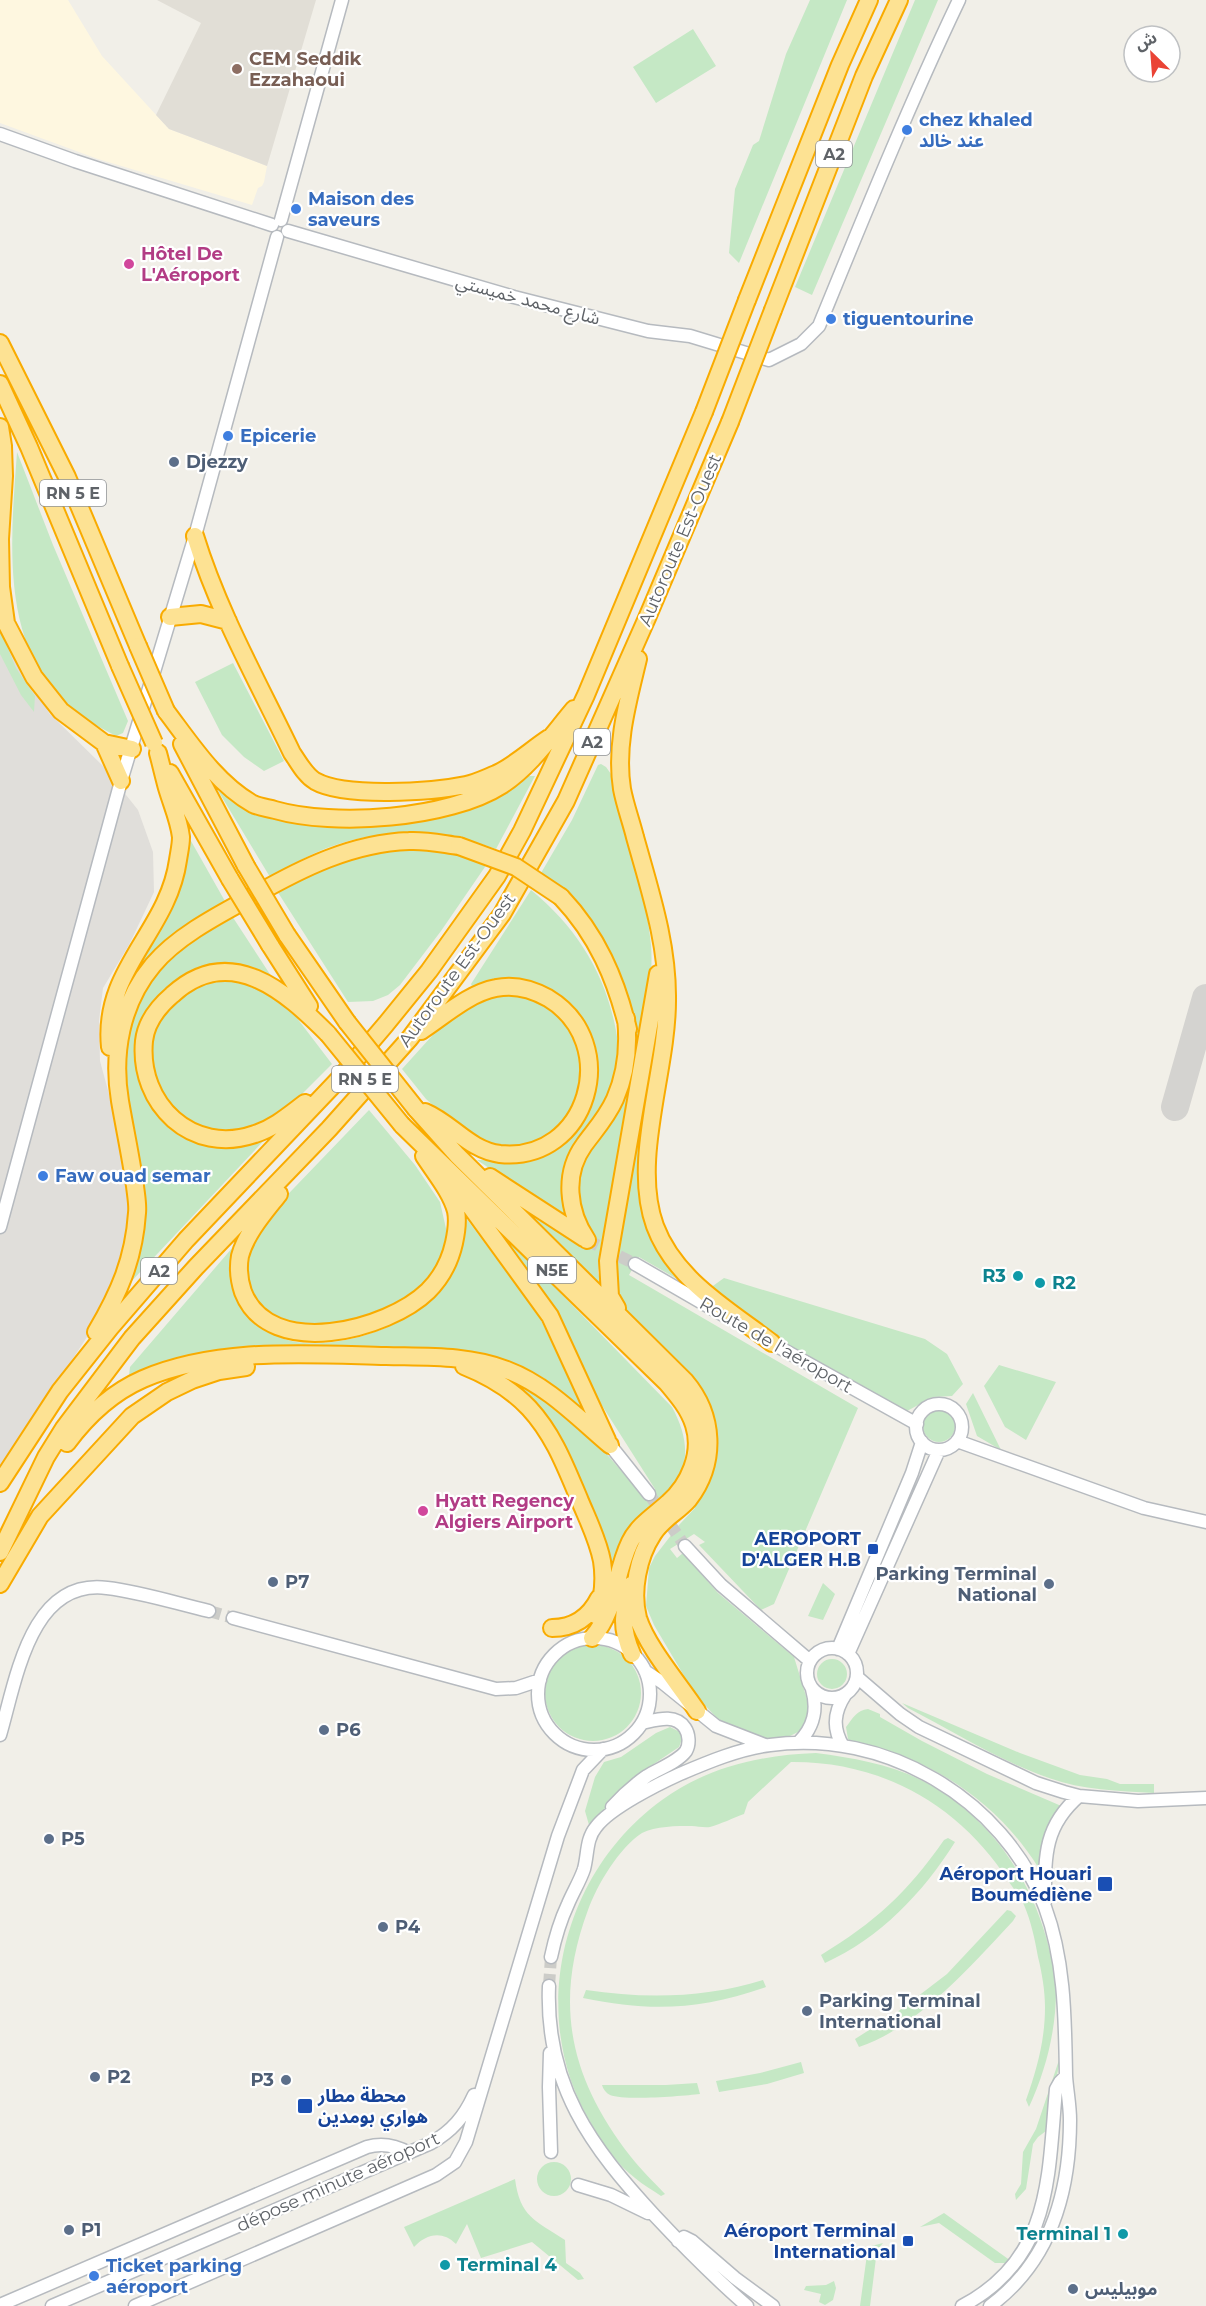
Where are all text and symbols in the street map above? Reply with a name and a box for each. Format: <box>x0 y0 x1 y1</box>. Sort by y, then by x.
north arrow <box>1122 24 1182 84</box>
text: ش <box>1132 28 1160 54</box>
place label: CEM Seddik Ezzahaoui <box>249 48 362 91</box>
marker: CEM Seddik Ezzahaoui <box>230 62 244 76</box>
place label: chez khaled عند خالد <box>919 109 1033 152</box>
marker: chez khaled عند خالد <box>900 123 914 137</box>
road number: A2 <box>816 141 852 167</box>
place label: Maison des saveurs <box>308 188 414 231</box>
marker: Maison des saveurs <box>289 202 303 216</box>
place label: Hôtel De L'Aéroport <box>141 243 240 286</box>
marker: Hôtel De L'Aéroport <box>122 257 136 271</box>
street label: شارع محمد خميستي <box>453 270 603 333</box>
place label: tiguentourine <box>843 308 974 330</box>
marker: tiguentourine <box>824 312 838 326</box>
place label: Epicerie <box>240 425 316 447</box>
marker: Epicerie <box>221 429 235 443</box>
place label: Djezzy <box>186 451 248 473</box>
street label: Autoroute Est-Ouest <box>634 451 726 629</box>
marker: Djezzy <box>167 455 181 469</box>
road number: RN 5 E <box>40 480 106 506</box>
road number: A2 <box>574 729 610 755</box>
street label: Autoroute Est-Ouest <box>394 889 520 1051</box>
road number: RN 5 E <box>332 1066 398 1092</box>
place label: Faw ouad semar <box>55 1165 211 1187</box>
marker: Faw ouad semar <box>36 1169 50 1183</box>
road number: N5E <box>528 1257 576 1283</box>
road number: A2 <box>141 1258 177 1284</box>
place label: R3 <box>982 1265 1006 1287</box>
marker: R3 <box>1011 1269 1025 1283</box>
place label: R2 <box>1052 1272 1076 1294</box>
marker: R2 <box>1033 1276 1047 1290</box>
street label: Route de l'aéroport <box>695 1292 857 1398</box>
place label: Hyatt Regency Algiers Airport <box>434 1490 574 1533</box>
marker: Hyatt Regency Algiers Airport <box>416 1504 430 1518</box>
place label: AEROPORT D'ALGER H.B <box>741 1528 862 1571</box>
marker: AEROPORT D'ALGER H.B <box>866 1542 880 1556</box>
place label: Parking Terminal National <box>875 1563 1037 1606</box>
place label: P7 <box>285 1571 309 1593</box>
marker: P7 <box>266 1575 280 1589</box>
marker: Parking Terminal National <box>1042 1577 1056 1591</box>
place label: P6 <box>336 1719 361 1741</box>
marker: P6 <box>317 1723 331 1737</box>
place label: P5 <box>61 1828 85 1850</box>
marker: P5 <box>42 1832 56 1846</box>
place label: Aéroport Houari Boumédiène <box>938 1863 1092 1906</box>
marker: Aéroport Houari Boumédiène <box>1096 1875 1114 1893</box>
place label: P4 <box>395 1916 421 1938</box>
marker: P4 <box>376 1920 390 1934</box>
place label: Parking Terminal International <box>819 1990 981 2033</box>
marker: Parking Terminal International <box>800 2004 814 2018</box>
place label: P2 <box>107 2066 131 2088</box>
place label: P3 <box>250 2069 274 2091</box>
marker: P2 <box>88 2070 102 2084</box>
marker: P3 <box>279 2073 293 2087</box>
place label: محطة مطار هواري بومدين <box>317 2085 428 2131</box>
marker: محطة مطار هواري بومدين <box>296 2097 314 2115</box>
street label: dépose minute aéroport <box>233 2127 443 2237</box>
place label: P1 <box>81 2219 101 2241</box>
place label: Aéroport Terminal International <box>723 2220 896 2263</box>
marker: P1 <box>62 2223 76 2237</box>
place label: Terminal 1 <box>1016 2223 1111 2245</box>
marker: Terminal 1 <box>1116 2227 1130 2241</box>
marker: Aéroport Terminal International <box>901 2234 915 2248</box>
place label: Terminal 4 <box>457 2254 558 2276</box>
place label: Ticket parking aéroport <box>106 2255 242 2298</box>
marker: Terminal 4 <box>438 2258 452 2272</box>
marker: Ticket parking aéroport <box>87 2269 101 2283</box>
place label: موبيليس <box>1085 2278 1157 2300</box>
marker: موبيليس <box>1066 2282 1080 2296</box>

